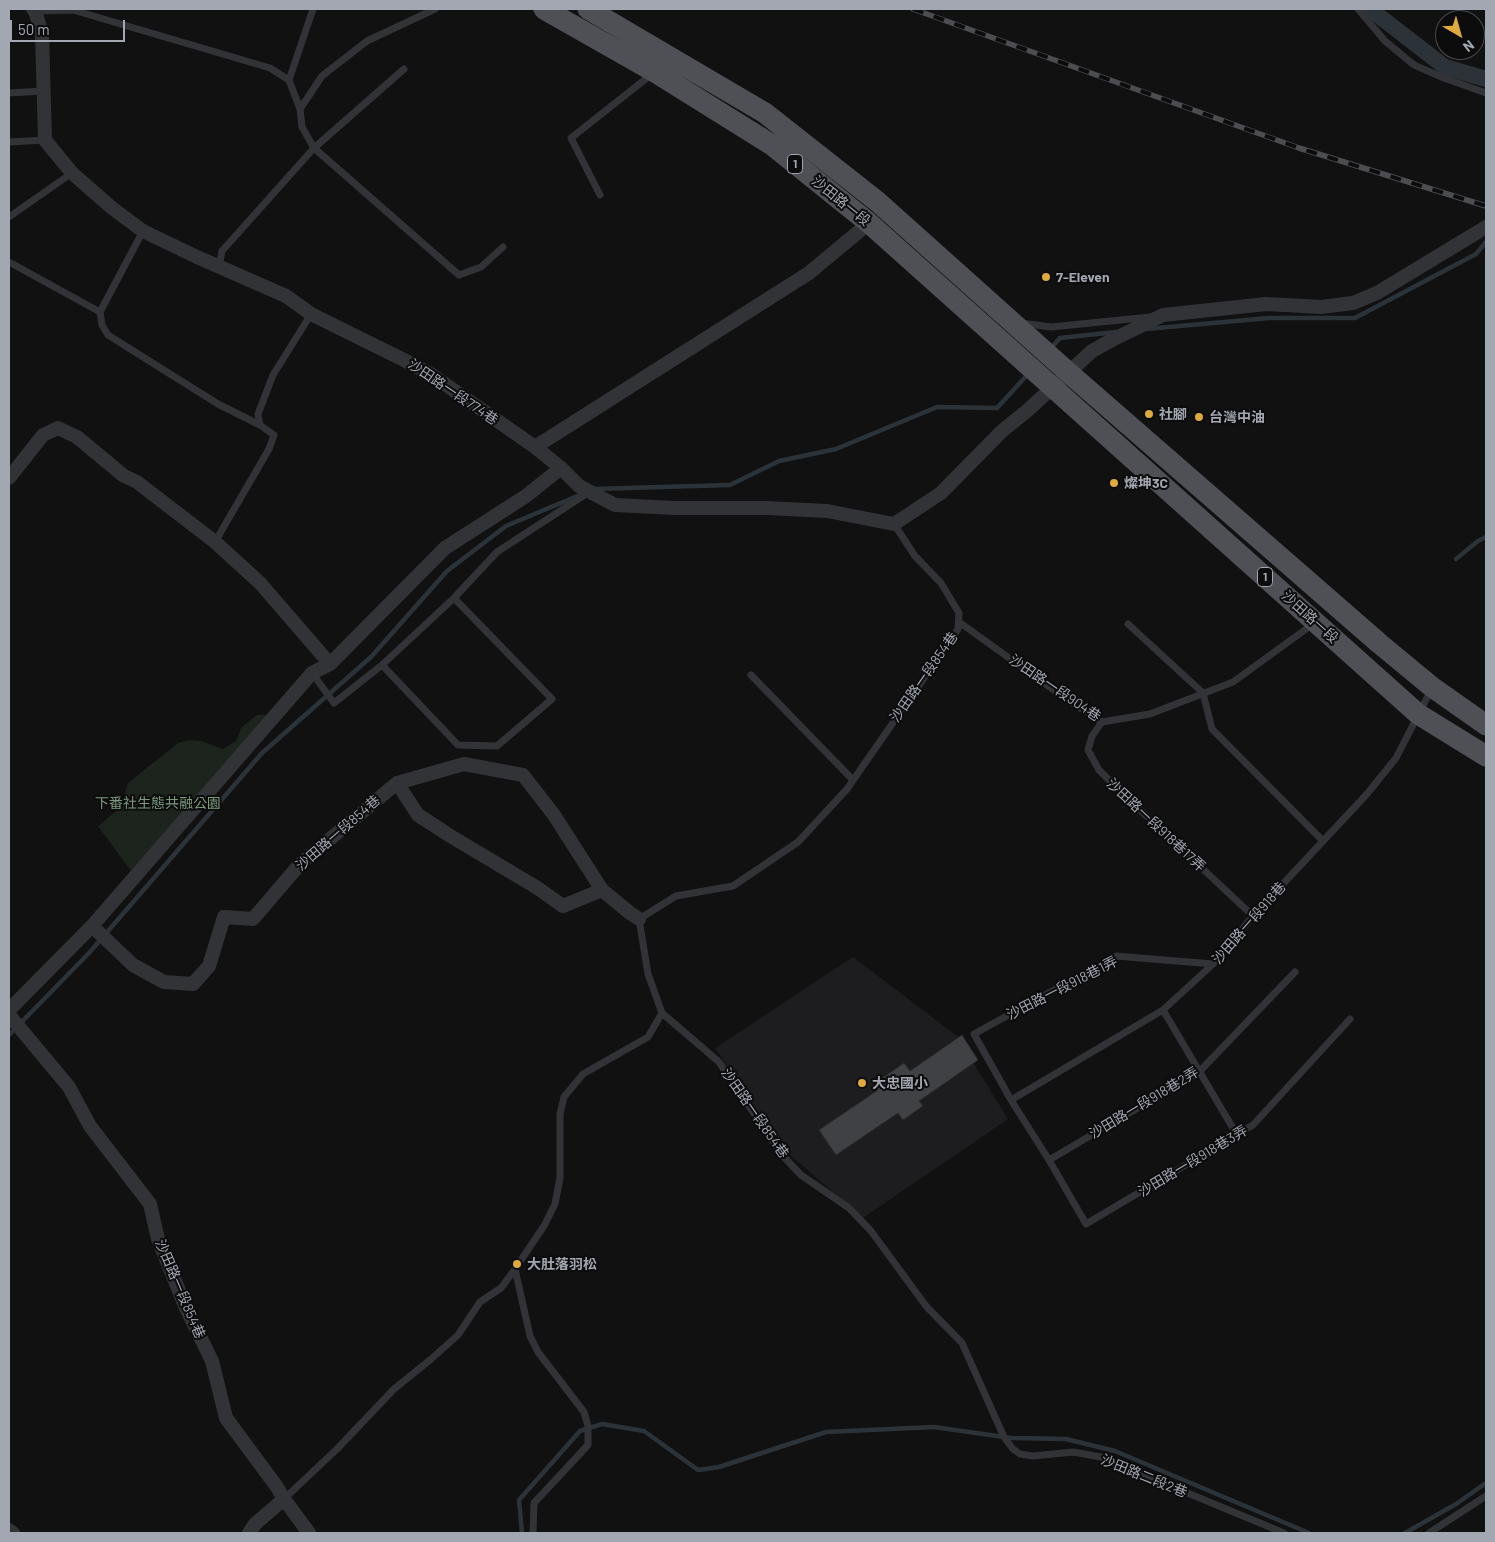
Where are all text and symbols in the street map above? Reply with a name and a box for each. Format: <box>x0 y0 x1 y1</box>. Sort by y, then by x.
scale bar <box>12 10 128 42</box>
north arrow <box>1435 10 1485 60</box>
text: 50 m <box>18 20 50 38</box>
text: N <box>1460 37 1478 56</box>
road number: 1 <box>788 154 802 173</box>
street label: 沙田路一段 <box>809 172 873 230</box>
place label: 7-Eleven <box>1056 269 1110 285</box>
marker: 7-Eleven <box>1040 271 1052 283</box>
street label: 沙田路一段774巷 <box>405 356 501 428</box>
place label: 社腳 <box>1159 406 1187 422</box>
marker: 社腳 <box>1143 408 1155 420</box>
place label: 台灣中油 <box>1209 409 1265 425</box>
marker: 台灣中油 <box>1193 411 1205 423</box>
place label: 燦坤3C <box>1124 475 1168 491</box>
marker: 燦坤3C <box>1108 477 1120 489</box>
road number: 1 <box>1258 568 1272 586</box>
street label: 沙田路一段 <box>1278 587 1342 647</box>
street label: 沙田路一段854巷 <box>887 629 961 725</box>
street label: 沙田路一段904巷 <box>1006 651 1104 725</box>
street label: 沙田路一段918巷17弄 <box>1103 775 1209 875</box>
street label: 沙田路一段854巷 <box>292 792 384 874</box>
park label: 下番社生態共融公園 <box>95 795 221 811</box>
street label: 沙田路一段918巷 <box>1209 879 1289 967</box>
street label: 沙田路一段918巷1弄 <box>1004 953 1120 1023</box>
street label: 沙田路一段918巷2弄 <box>1086 1064 1202 1142</box>
street label: 沙田路一段854巷 <box>718 1065 792 1161</box>
place label: 大忠國小 <box>872 1075 928 1091</box>
marker: 大忠國小 <box>856 1077 868 1089</box>
street label: 沙田路一段918巷3弄 <box>1135 1122 1251 1200</box>
street label: 沙田路一段854巷 <box>152 1237 208 1341</box>
place label: 大肚落羽松 <box>527 1256 597 1272</box>
marker: 大肚落羽松 <box>511 1258 523 1270</box>
street label: 沙田路二段2巷 <box>1098 1451 1190 1501</box>

